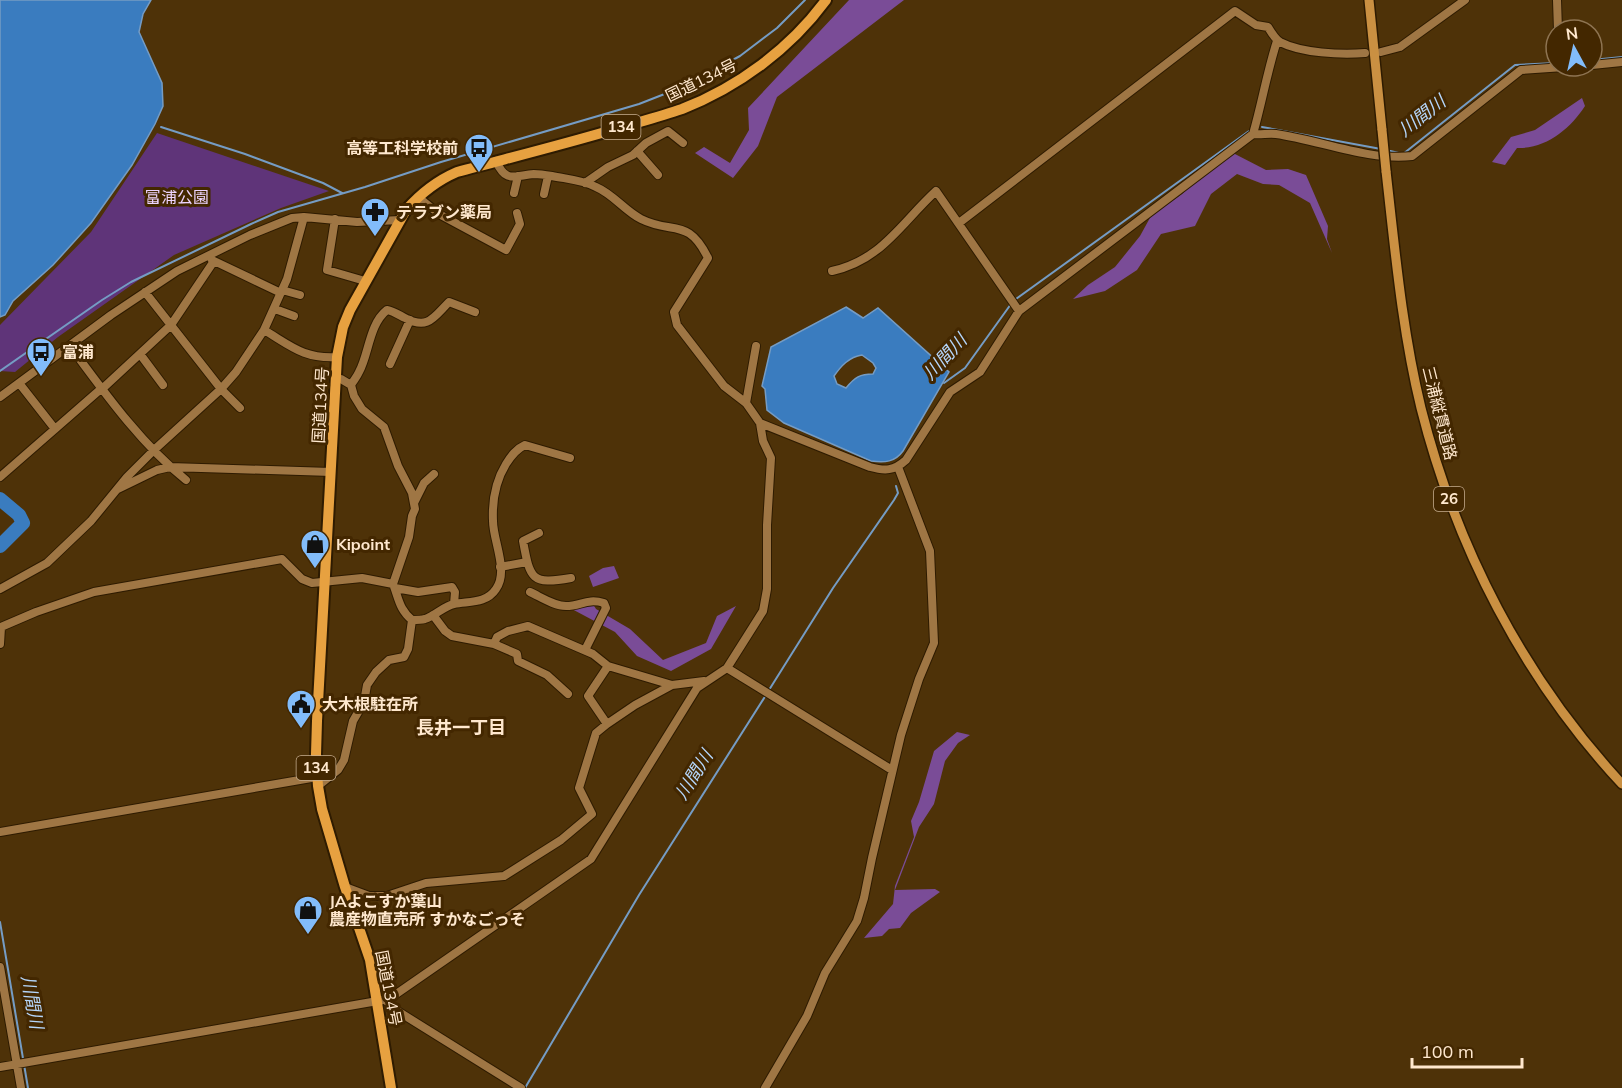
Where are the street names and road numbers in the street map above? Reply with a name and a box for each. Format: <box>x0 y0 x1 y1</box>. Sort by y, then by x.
street label: 国道134号 <box>662 54 740 106</box>
road number: 134 <box>602 115 640 139</box>
street label: 三浦縦貫道路 <box>1419 364 1461 462</box>
street label: 国道134号 <box>308 366 332 444</box>
road number: 26 <box>1434 487 1464 511</box>
road number: 134 <box>296 756 336 780</box>
street label: 国道134号 <box>372 948 406 1028</box>

